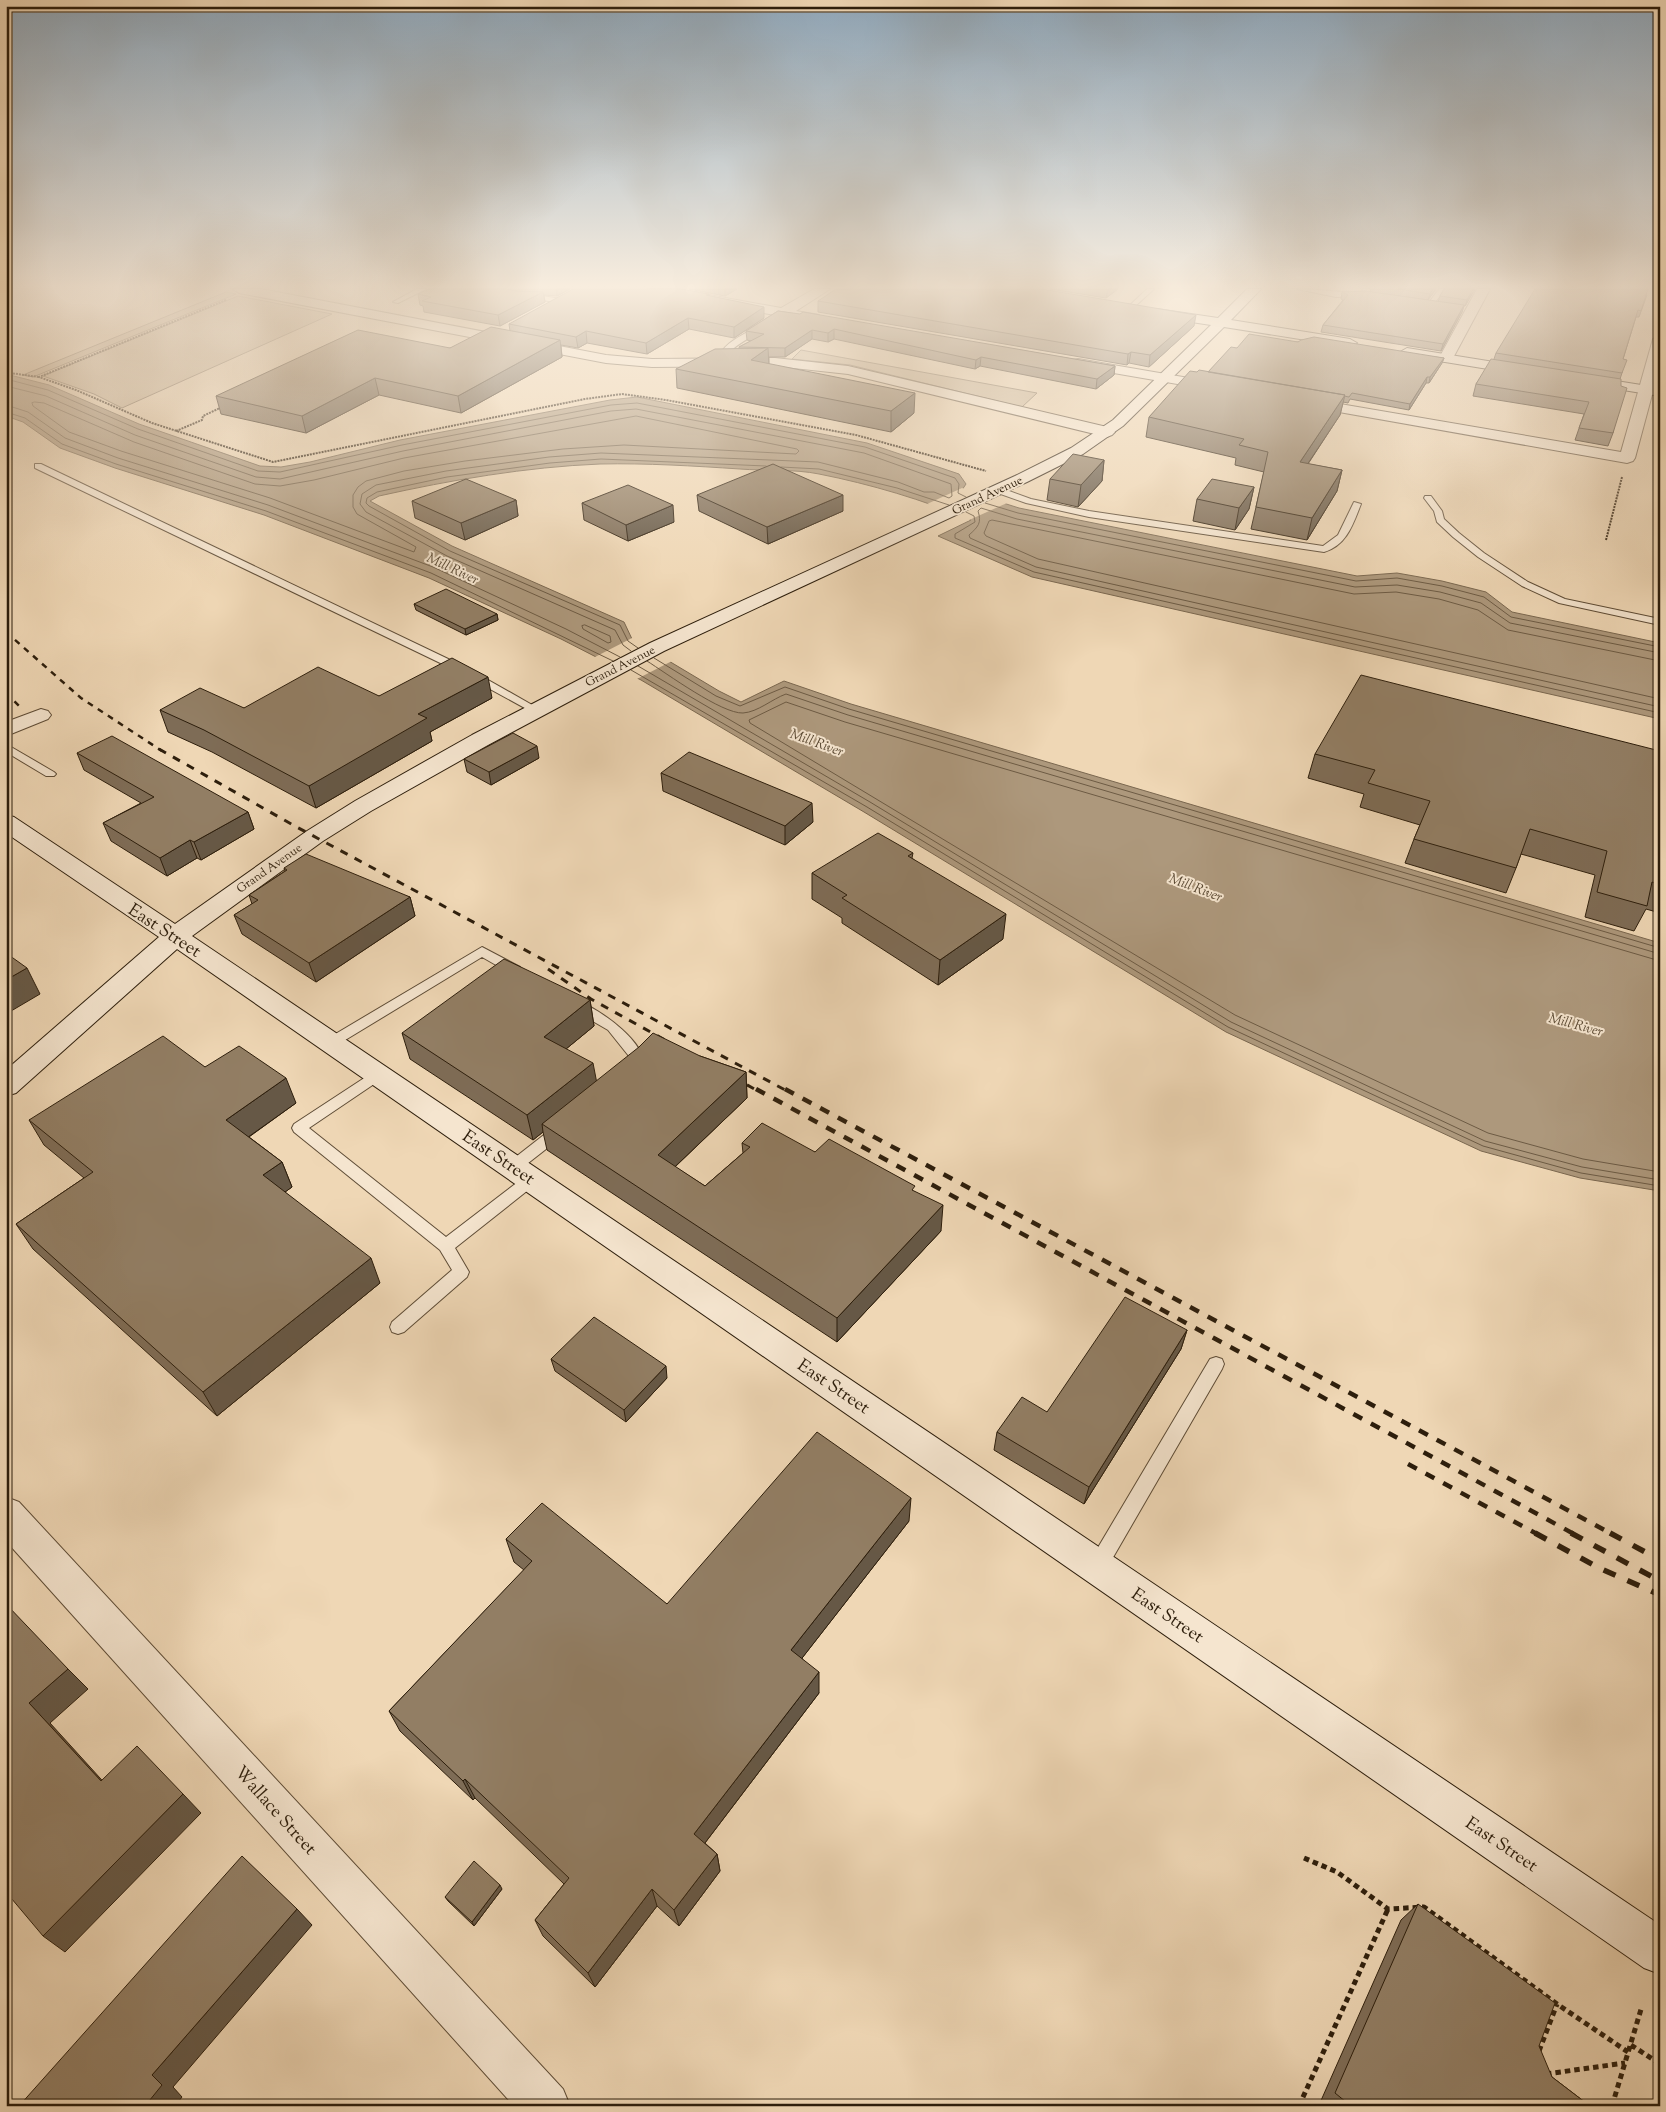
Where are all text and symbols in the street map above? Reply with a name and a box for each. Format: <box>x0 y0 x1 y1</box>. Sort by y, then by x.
street label: Grand Avenue <box>949 471 1026 520</box>
water label: Mill River <box>423 549 482 591</box>
street label: Grand Avenue <box>582 641 659 692</box>
water label: Mill River <box>787 725 846 763</box>
street label: Grand Avenue <box>233 839 306 898</box>
water label: Mill River <box>1166 870 1225 908</box>
street label: East Street <box>122 898 206 965</box>
water label: Mill River <box>1546 1009 1605 1043</box>
street label: East Street <box>456 1125 539 1193</box>
street label: East Street <box>791 1354 874 1422</box>
street label: East Street <box>1125 1583 1208 1651</box>
street label: Wallace Street <box>227 1761 322 1862</box>
street label: East Street <box>1459 1812 1542 1880</box>

